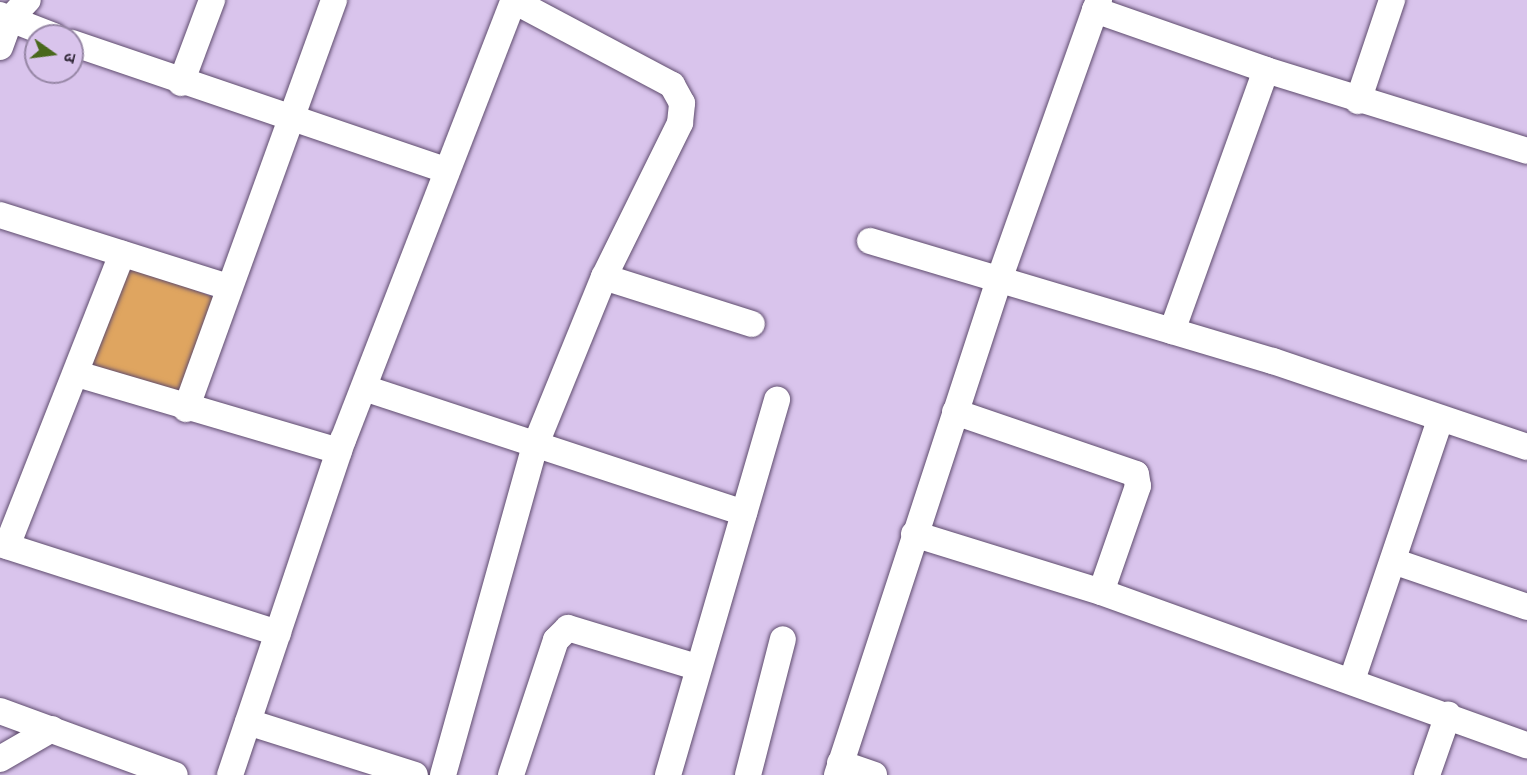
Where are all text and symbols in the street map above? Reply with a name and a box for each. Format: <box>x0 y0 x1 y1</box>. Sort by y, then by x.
north arrow <box>24 24 84 84</box>
text: उ <box>60 51 80 65</box>

